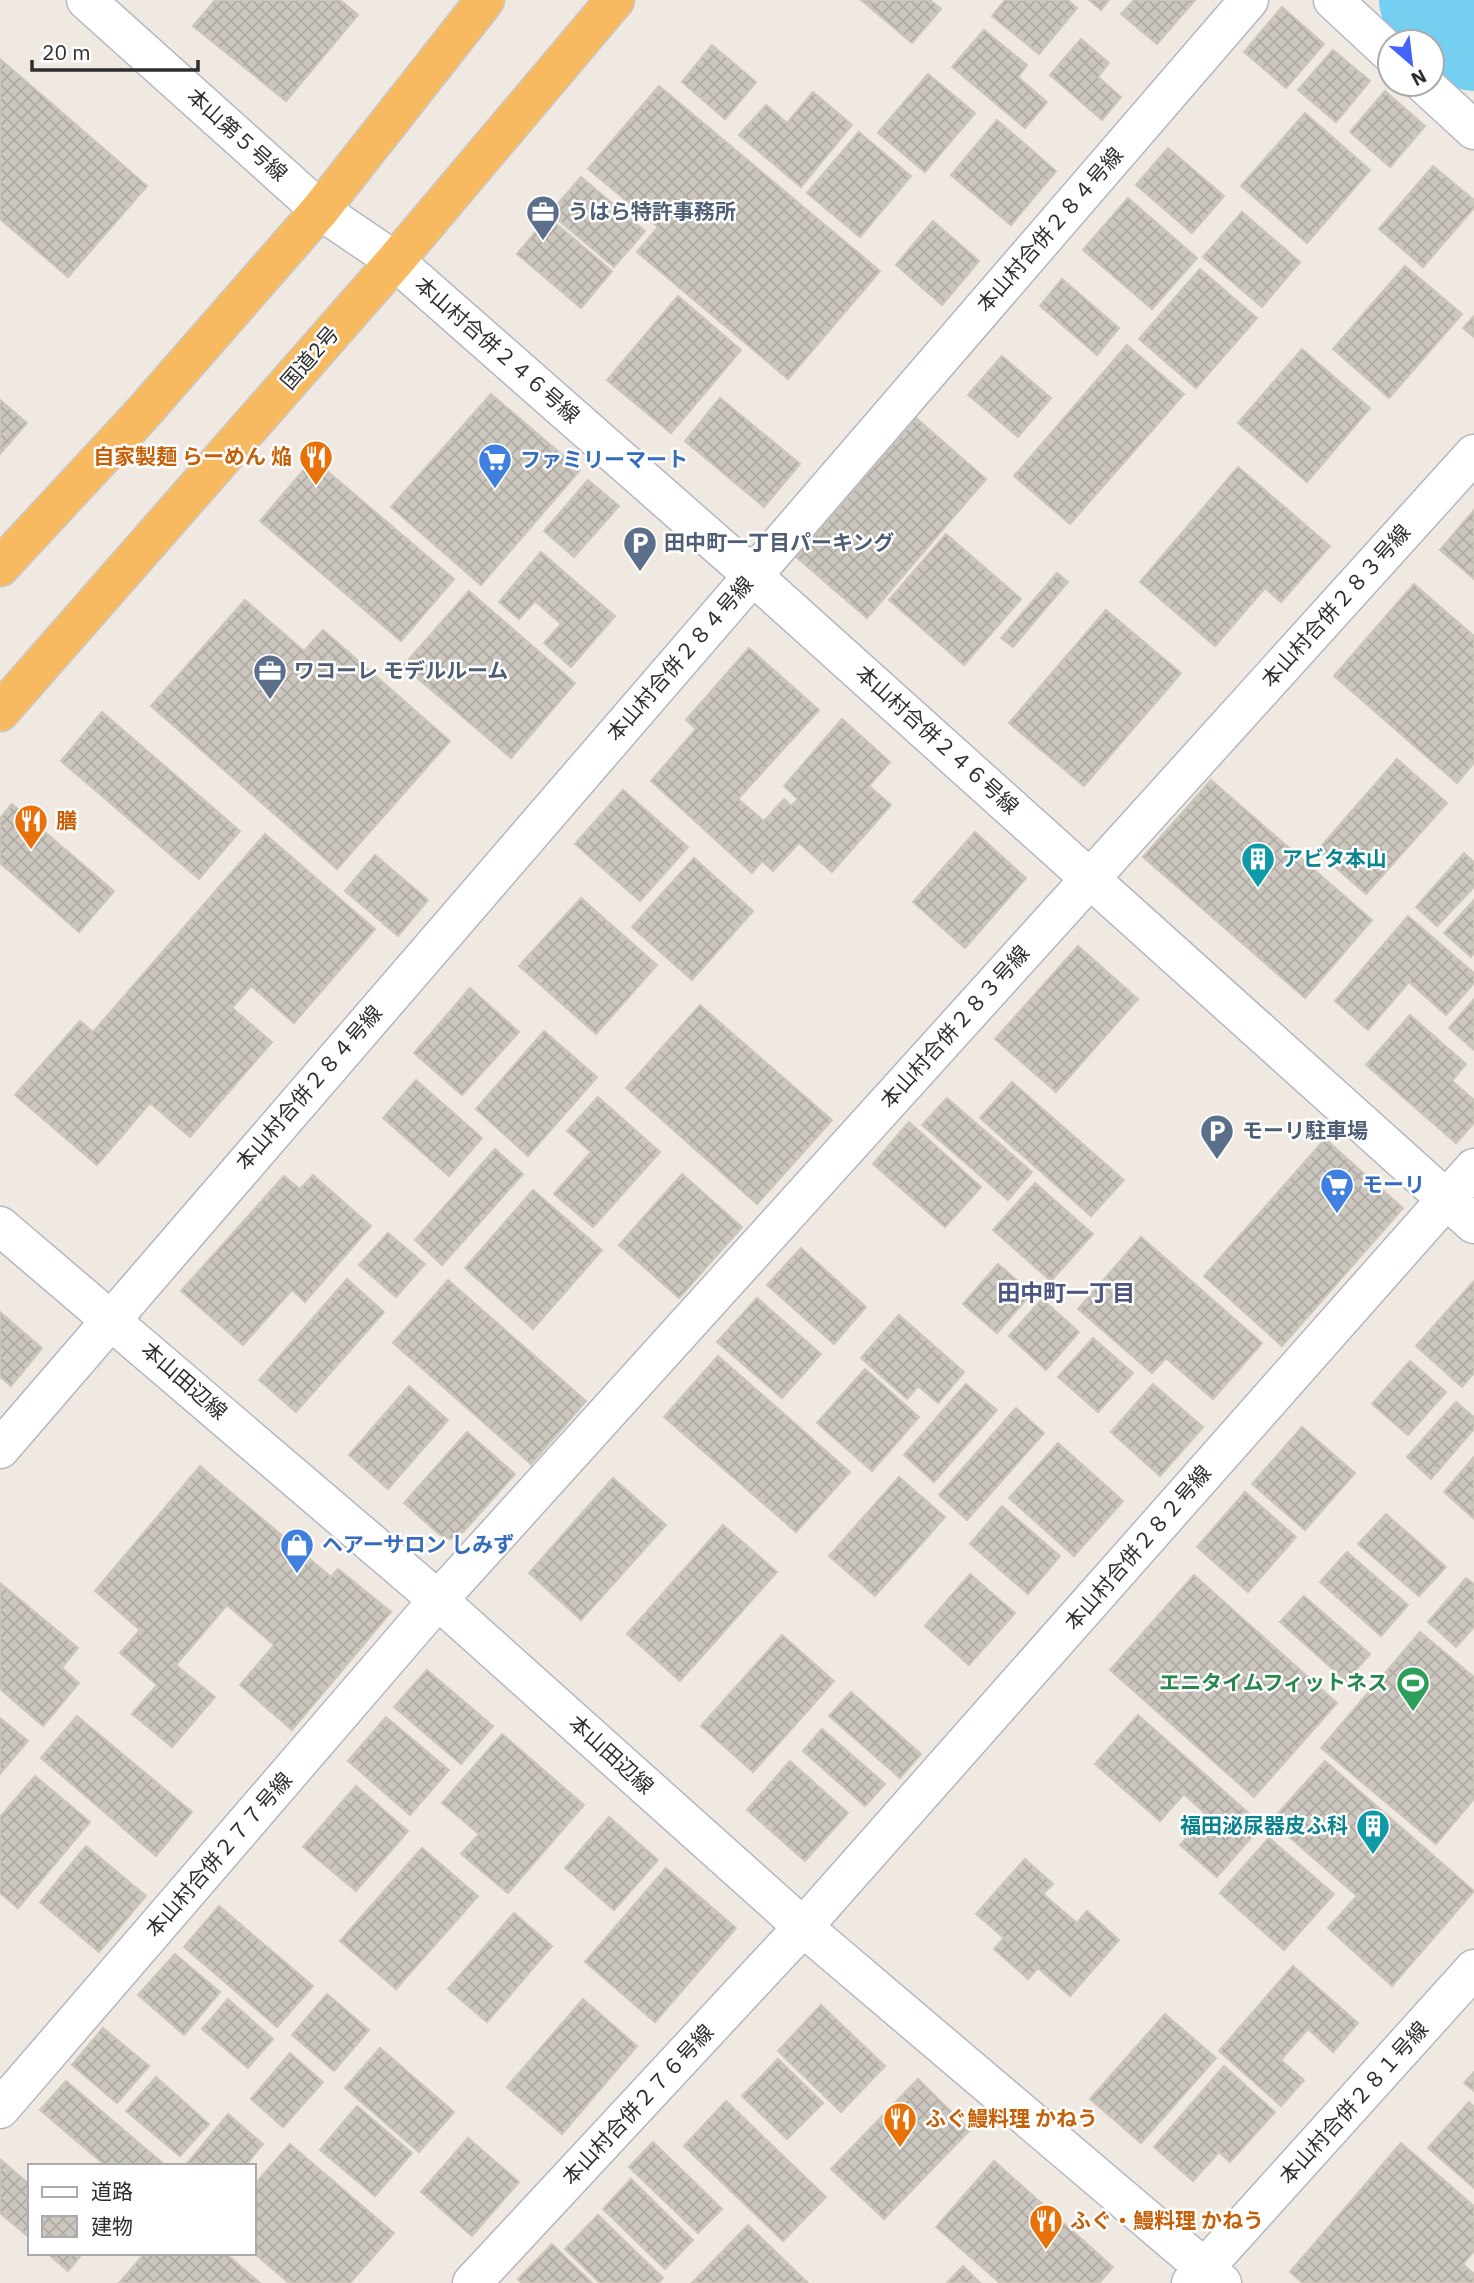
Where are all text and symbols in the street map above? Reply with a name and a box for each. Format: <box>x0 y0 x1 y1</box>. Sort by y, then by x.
scale bar <box>32 28 198 72</box>
north arrow <box>1376 28 1446 98</box>
text: 20 m <box>42 38 91 66</box>
text: N <box>1407 64 1431 92</box>
street label: 本山第５号線 <box>181 82 294 187</box>
street label: 本山村合併２８４号線 <box>970 141 1129 318</box>
office icon: うはら特許事務所 <box>524 193 562 242</box>
place label: うはら特許事務所 <box>568 197 736 225</box>
street label: 本山村合併２４６号線 <box>409 270 586 429</box>
street label: 国道2号 <box>274 320 345 395</box>
restaurant icon: 自家製麺 らーめん 焔 <box>297 438 335 487</box>
supermarket icon: ファミリーマート <box>476 441 514 490</box>
place label: 自家製麺 らーめん 焔 <box>93 442 292 470</box>
place label: ファミリーマート <box>520 445 688 473</box>
street label: 本山村合併２８３号線 <box>1255 518 1416 693</box>
parking icon: 田中町一丁目パーキング <box>621 524 659 573</box>
place label: 田中町一丁目パーキング <box>664 528 894 556</box>
street label: 本山村合併２８４号線 <box>600 570 759 747</box>
office icon: ワコーレ モデルルーム <box>251 652 289 701</box>
place label: ワコーレ モデルルーム <box>294 656 508 684</box>
street label: 本山村合併２４６号線 <box>850 659 1025 820</box>
restaurant icon: 膳 <box>12 802 50 851</box>
place label: 膳 <box>56 806 77 834</box>
building icon: アビタ本山 <box>1239 840 1277 889</box>
place label: アビタ本山 <box>1282 844 1387 872</box>
street label: 本山村合併２８３号線 <box>874 939 1035 1114</box>
street label: 本山村合併２８４号線 <box>229 999 388 1176</box>
parking icon: モーリ駐車場 <box>1198 1112 1236 1161</box>
place label: モーリ駐車場 <box>1242 1116 1368 1144</box>
supermarket icon: モーリ <box>1318 1166 1356 1215</box>
place label: モーリ <box>1362 1170 1425 1198</box>
district label: 田中町一丁目 <box>997 1277 1135 1307</box>
street label: 本山田辺線 <box>136 1335 233 1425</box>
street label: 本山村合併２８２号線 <box>1058 1459 1217 1636</box>
shop icon: ヘアーサロン しみず <box>278 1526 316 1575</box>
place label: ヘアーサロン しみず <box>322 1530 514 1558</box>
sports icon: エニタイムフィットネス <box>1394 1664 1432 1713</box>
place label: エニタイムフィットネス <box>1159 1668 1388 1696</box>
street label: 本山田辺線 <box>563 1709 660 1800</box>
street label: 本山村合併２７７号線 <box>139 1766 298 1943</box>
building icon: 福田泌尿器皮ふ科 <box>1354 1807 1392 1856</box>
place label: 福田泌尿器皮ふ科 <box>1180 1811 1348 1839</box>
street label: 本山村合併２８１号線 <box>1273 2015 1434 2190</box>
street label: 本山村合併２７６号線 <box>555 2018 719 2191</box>
restaurant icon: ふぐ鰻料理 かねう <box>881 2100 919 2149</box>
place label: ふぐ鰻料理 かねう <box>925 2104 1098 2132</box>
legend <box>28 2164 256 2255</box>
text: 道路 <box>91 2177 133 2205</box>
restaurant icon: ふぐ・鰻料理 かねう <box>1027 2202 1065 2251</box>
place label: ふぐ・鰻料理 かねう <box>1070 2206 1264 2234</box>
text: 建物 <box>91 2212 133 2240</box>

